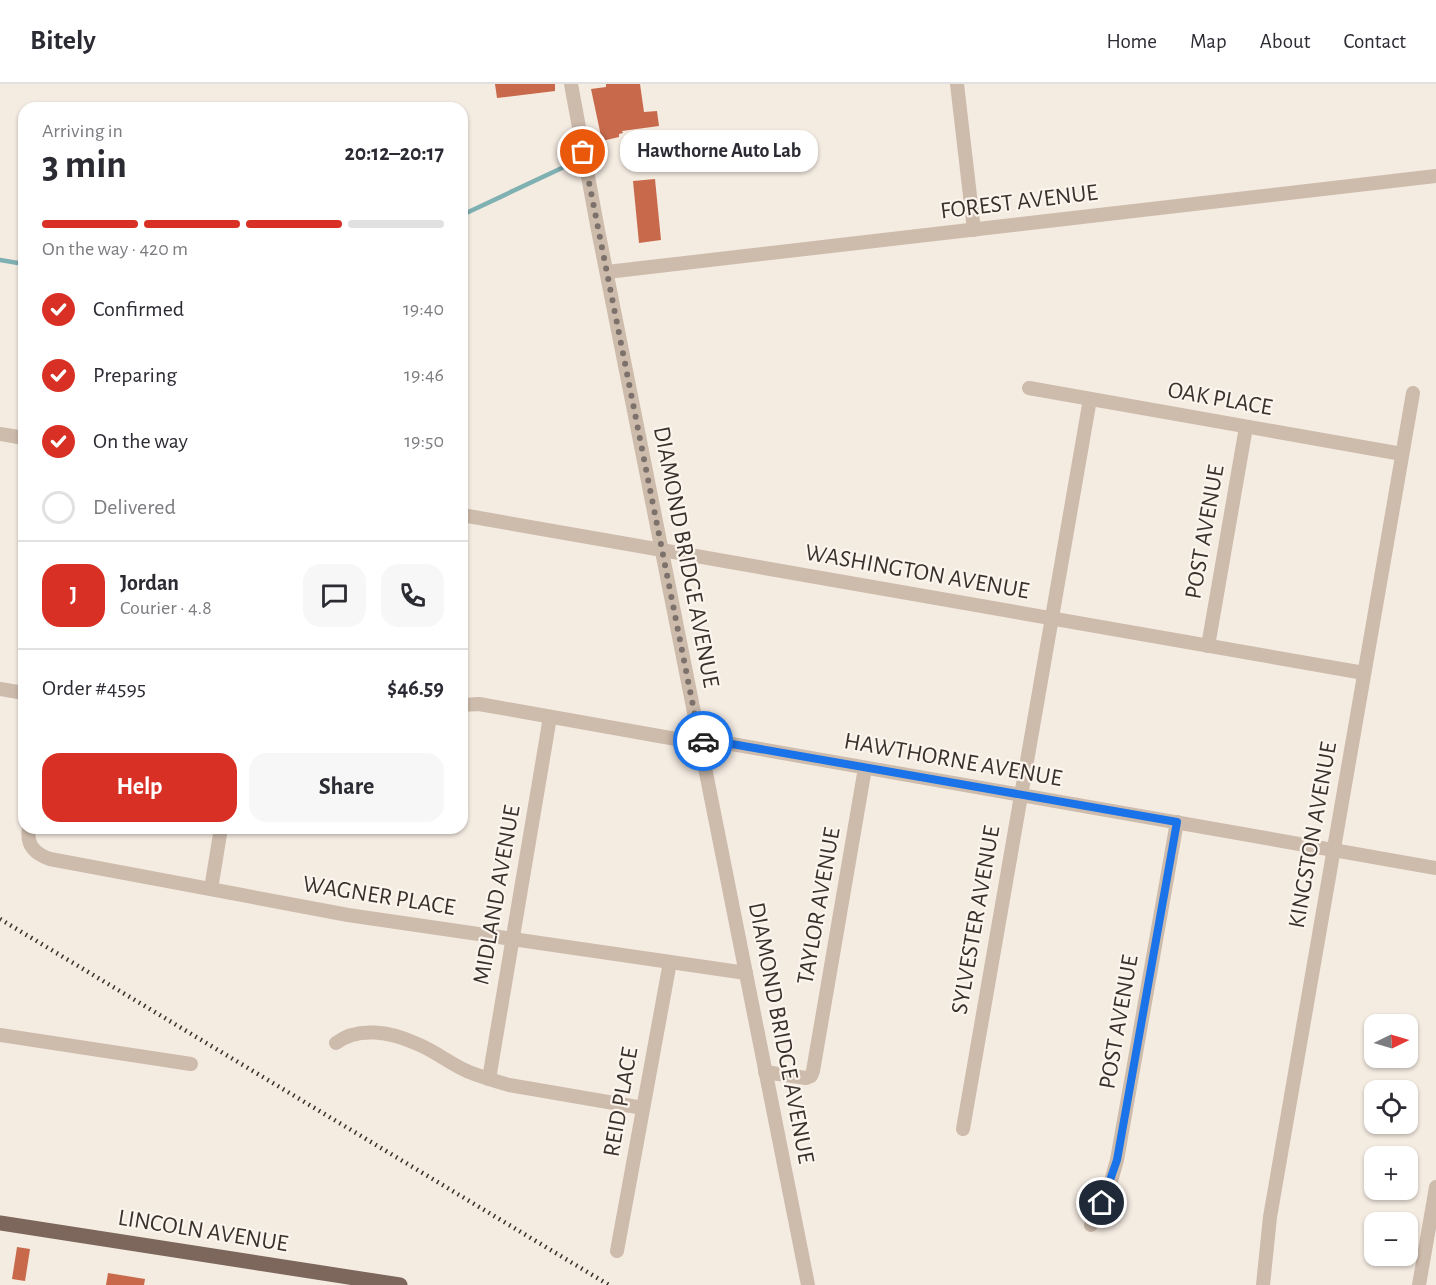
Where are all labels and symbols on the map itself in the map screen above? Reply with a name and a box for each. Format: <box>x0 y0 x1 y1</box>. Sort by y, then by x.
pin <box>557 126 608 177</box>
callout: Hawthorne Auto Lab <box>619 131 817 173</box>
street label: FOREST AVENUE <box>939 180 1100 224</box>
street label: OAK PLACE <box>1166 378 1275 420</box>
street label: DIAMOND BRIDGE AVENUE <box>649 424 723 690</box>
street label: POST AVENUE <box>1181 463 1229 601</box>
street label: WASHINGTON AVENUE <box>803 540 1031 604</box>
courier <box>673 711 733 771</box>
street label: HAWTHORNE AVENUE <box>842 729 1064 791</box>
street label: KINGSTON AVENUE <box>1285 740 1341 930</box>
street label: MIDLAND AVENUE <box>469 803 525 987</box>
street label: SYLVESTER AVENUE <box>948 824 1004 1016</box>
street label: TAYLOR AVENUE <box>793 825 845 986</box>
street label: WAGNER PLACE <box>301 872 457 920</box>
street label: DIAMOND BRIDGE AVENUE <box>744 900 818 1166</box>
street label: POST AVENUE <box>1095 953 1143 1091</box>
north arrow <box>1364 1014 1418 1068</box>
street label: REID PLACE <box>600 1045 643 1159</box>
pin <box>1076 1177 1127 1228</box>
street label: LINCOLN AVENUE <box>116 1206 290 1256</box>

